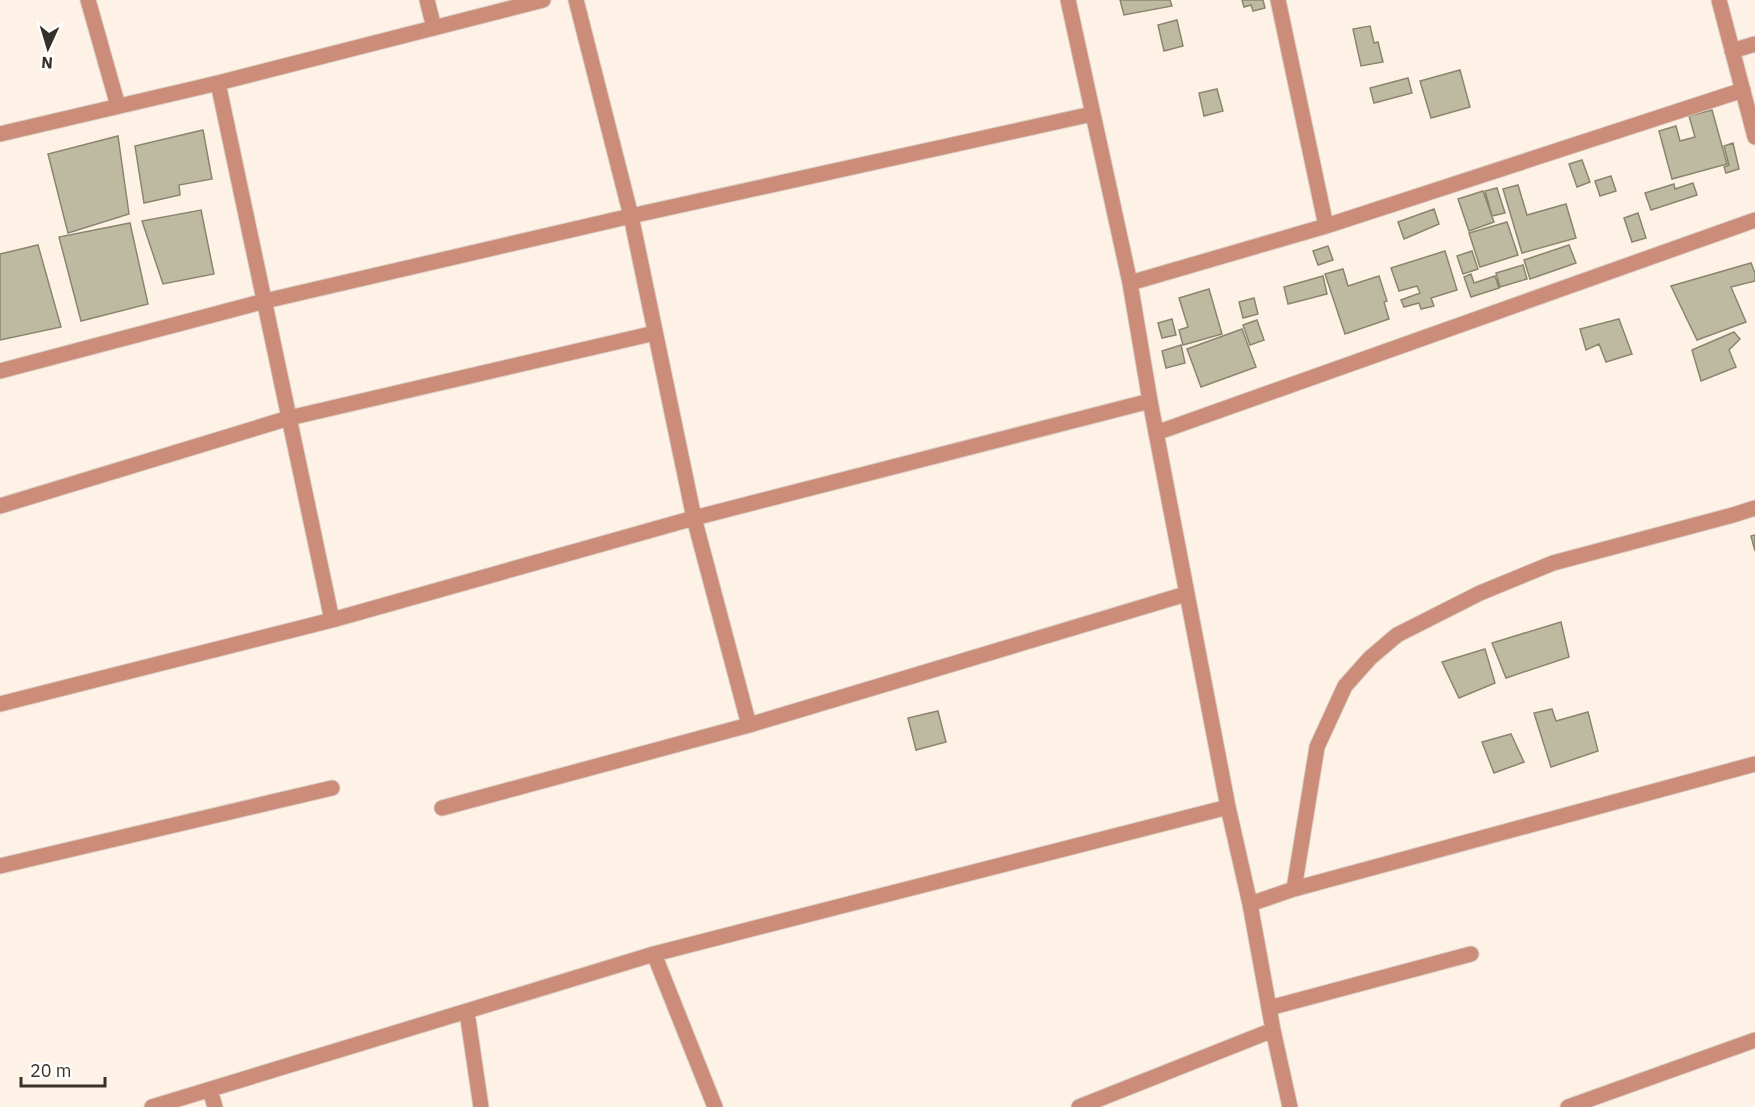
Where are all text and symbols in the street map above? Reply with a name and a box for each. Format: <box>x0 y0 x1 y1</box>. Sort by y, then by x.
north arrow <box>18 18 78 78</box>
text: N <box>40 53 53 73</box>
scale bar <box>21 1050 105 1088</box>
text: 20 m <box>30 1059 72 1082</box>

